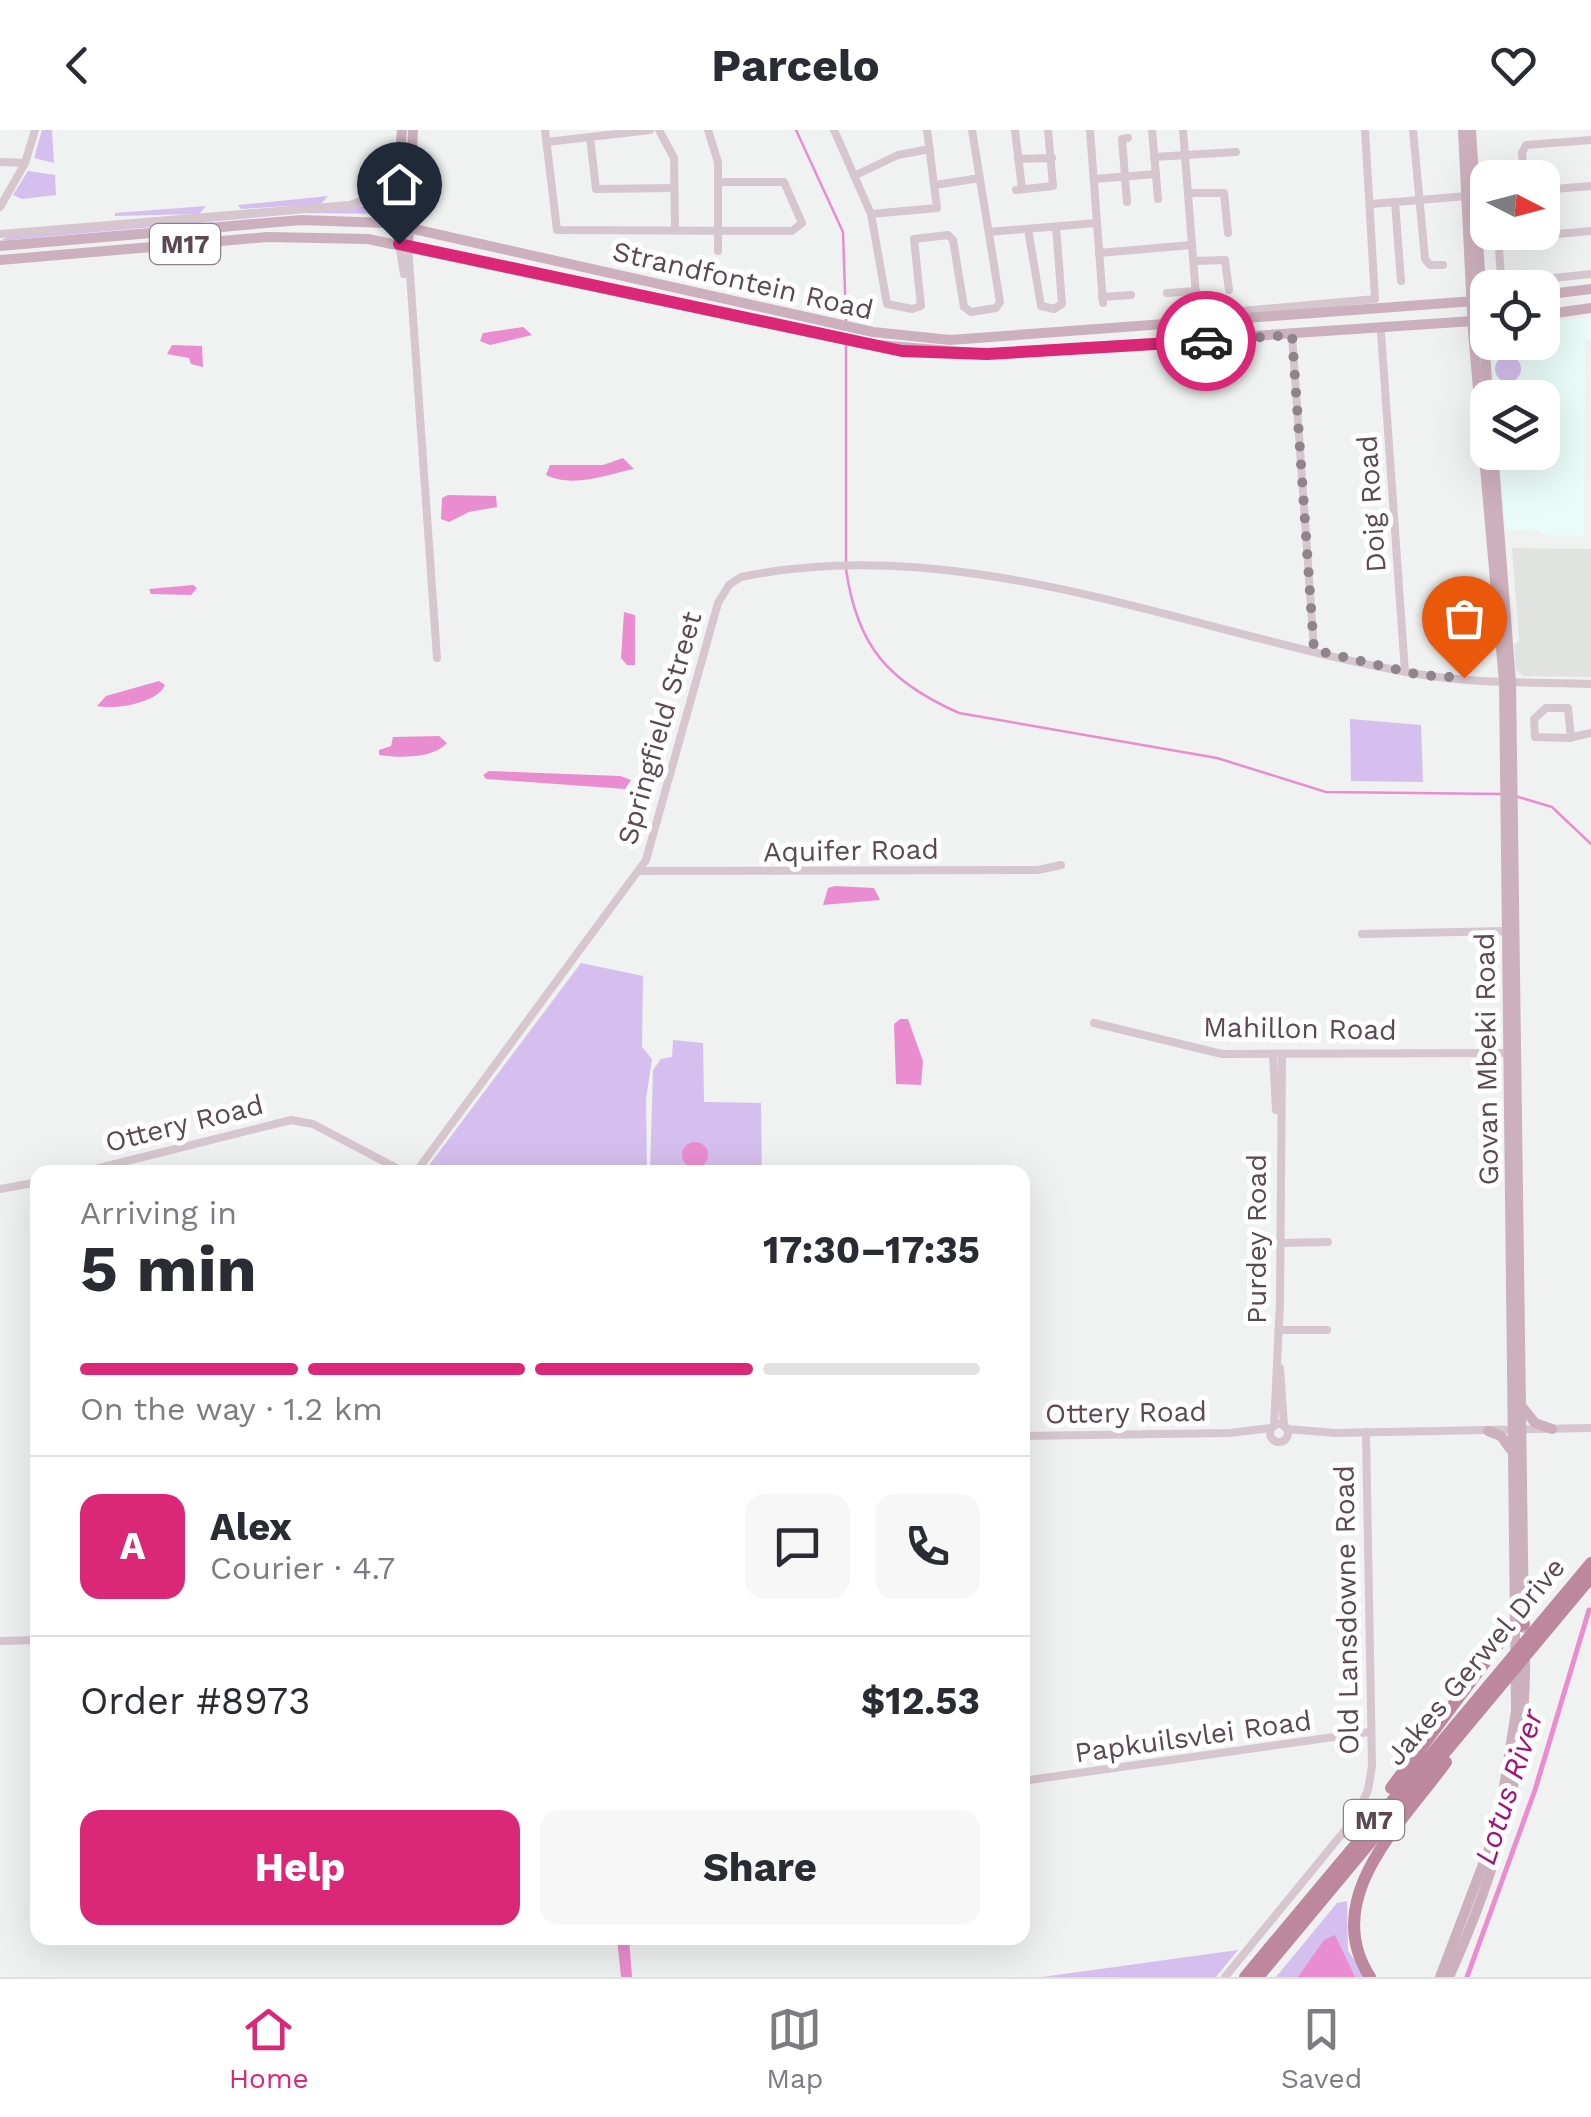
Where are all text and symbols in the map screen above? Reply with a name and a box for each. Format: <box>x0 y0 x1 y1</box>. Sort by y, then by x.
icon: back <box>50 38 105 93</box>
icon: heart <box>1486 38 1541 93</box>
text: Parcelo <box>711 39 880 92</box>
pin <box>357 142 442 245</box>
icon: home <box>372 157 427 212</box>
north arrow <box>1470 160 1560 250</box>
map controls <box>1470 160 1560 470</box>
road number: M17 <box>150 224 220 264</box>
street label: Strandfontein Road <box>609 234 876 327</box>
button: locate <box>1470 270 1560 360</box>
courier <box>1156 291 1256 391</box>
icon: car <box>1179 314 1234 369</box>
button: layers <box>1470 380 1560 470</box>
street label: Doig Road <box>1350 434 1393 574</box>
pin <box>1422 576 1507 679</box>
icon: bag <box>1437 591 1492 646</box>
street label: Springfield Street <box>610 607 709 849</box>
street label: Aquifer Road <box>763 832 939 869</box>
street label: Govan Mbeki Road <box>1468 932 1505 1186</box>
street label: Mahillon Road <box>1203 1010 1397 1047</box>
street label: Ottery Road <box>102 1088 267 1159</box>
street label: Purdey Road <box>1240 1154 1273 1324</box>
text: Arriving in <box>80 1194 237 1232</box>
text: 17:30–17:35 <box>763 1228 980 1272</box>
text: 5 min <box>80 1231 257 1307</box>
text: On the way · 1.2 km <box>80 1390 383 1428</box>
street label: Ottery Road <box>1045 1395 1207 1430</box>
street label: Old Lansdowne Road <box>1327 1465 1366 1755</box>
button: chat <box>745 1494 850 1599</box>
button: phone <box>875 1494 980 1599</box>
text: Alex <box>210 1505 292 1549</box>
text: A <box>120 1524 145 1568</box>
text: Courier · 4.7 <box>210 1549 395 1587</box>
street label: Jakes Gerwel Drive <box>1379 1551 1572 1772</box>
text: Order #8973 <box>80 1679 310 1723</box>
text: $12.53 <box>861 1679 980 1723</box>
street label: Papkuilsvlei Road <box>1073 1704 1314 1769</box>
water label: Lotus River <box>1467 1704 1550 1869</box>
road number: M7 <box>1344 1800 1404 1840</box>
button: Help <box>80 1810 520 1925</box>
button: Share <box>540 1810 980 1925</box>
tab: Home <box>229 2002 309 2095</box>
tab: Map <box>766 2002 823 2095</box>
tab: Saved <box>1281 2002 1362 2095</box>

